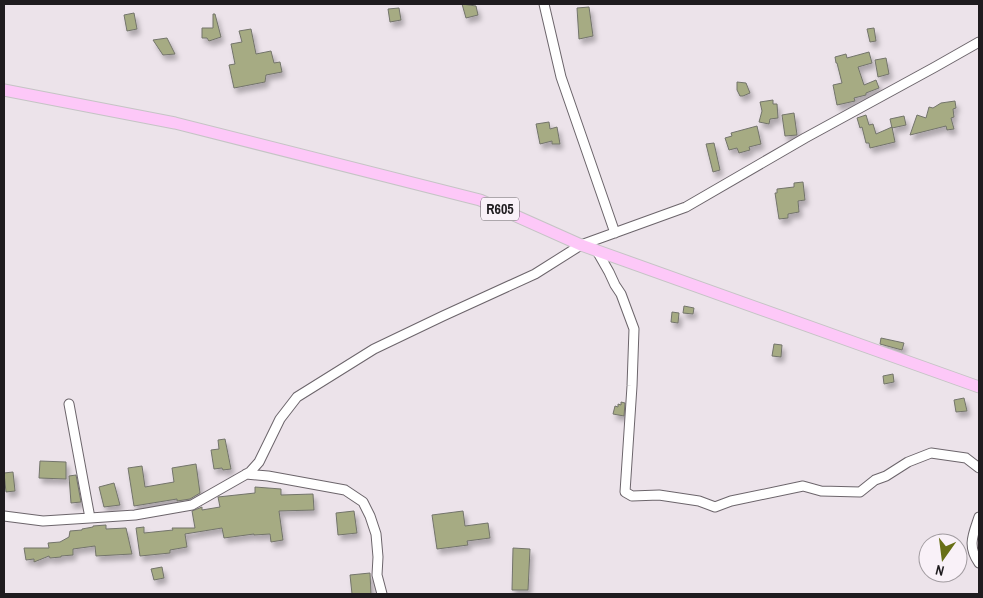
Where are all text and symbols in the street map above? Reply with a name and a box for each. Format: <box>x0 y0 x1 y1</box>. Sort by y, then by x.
road number: R605 <box>481 198 519 220</box>
north arrow <box>918 533 968 583</box>
text: N <box>934 561 946 580</box>

